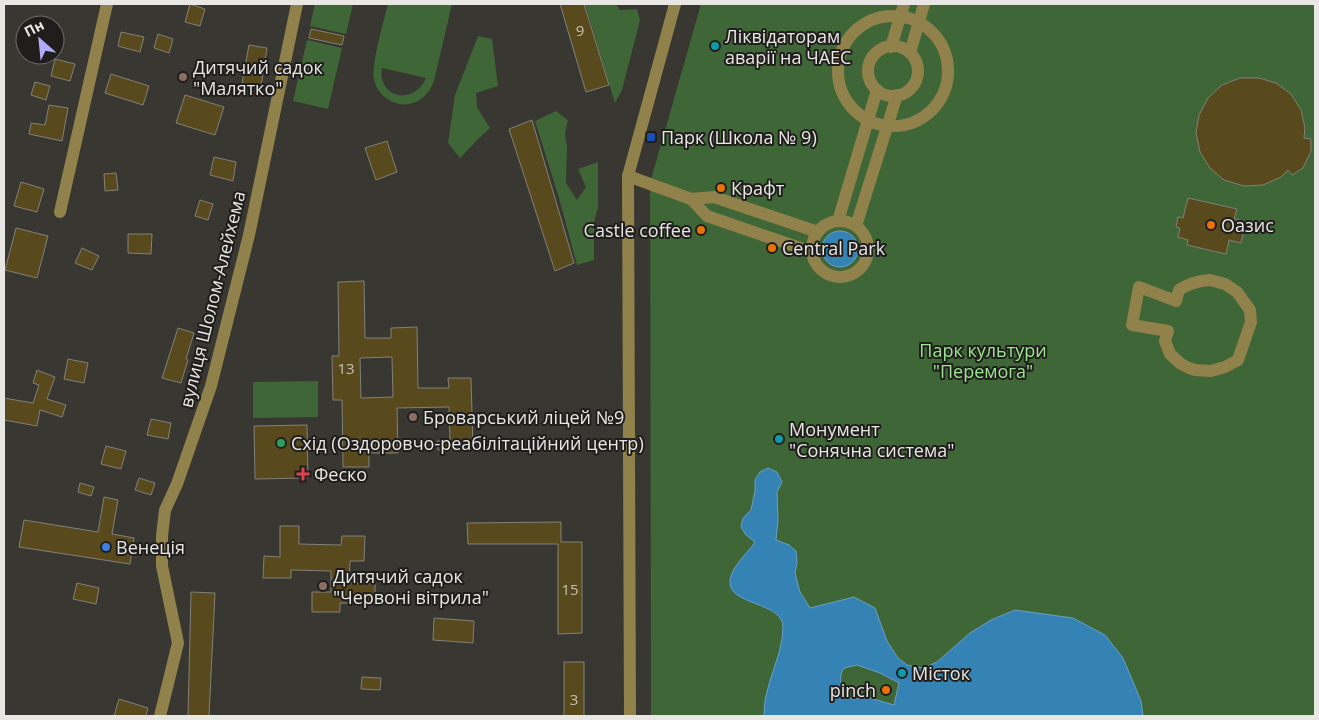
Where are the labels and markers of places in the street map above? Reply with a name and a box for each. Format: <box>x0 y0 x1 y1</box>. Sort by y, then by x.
place label: Ліквідаторам аварії на ЧАЕС <box>725 24 851 69</box>
marker: Ліквідаторам аварії на ЧАЕС <box>709 40 721 52</box>
place label: Дитячий садок "Малятко" <box>193 55 323 100</box>
marker: Дитячий садок "Малятко" <box>177 71 189 83</box>
place label: Парк (Школа № 9) <box>661 125 817 149</box>
marker: Парк (Школа № 9) <box>645 131 657 143</box>
place label: Крафт <box>731 176 785 200</box>
marker: Крафт <box>715 182 727 194</box>
place label: Оазис <box>1221 213 1274 237</box>
place label: Castle coffee <box>584 218 691 242</box>
marker: Оазис <box>1205 219 1217 231</box>
marker: Castle coffee <box>695 224 707 236</box>
place label: Central Park <box>782 236 886 260</box>
marker: Central Park <box>766 242 778 254</box>
place label: Броварський ліцей №9 <box>423 405 624 429</box>
marker: Броварський ліцей №9 <box>407 411 419 423</box>
place label: Монумент "Сонячна система" <box>789 417 954 462</box>
place label: Схід (Оздоровчо-реабілітаційний центр) <box>291 431 644 455</box>
marker: Монумент "Сонячна система" <box>773 433 785 445</box>
marker: Схід (Оздоровчо-реабілітаційний центр) <box>275 437 287 449</box>
place label: Феско <box>314 462 367 486</box>
marker: Феско <box>296 467 310 481</box>
place label: Венеція <box>116 535 185 559</box>
marker: Венеція <box>100 541 112 553</box>
place label: Дитячий садок "Червоні вітрила" <box>333 564 489 609</box>
marker: Дитячий садок "Червоні вітрила" <box>317 580 329 592</box>
place label: Місток <box>912 661 971 685</box>
marker: Місток <box>896 667 908 679</box>
place label: pinch <box>830 678 876 702</box>
marker: pinch <box>880 684 892 696</box>

